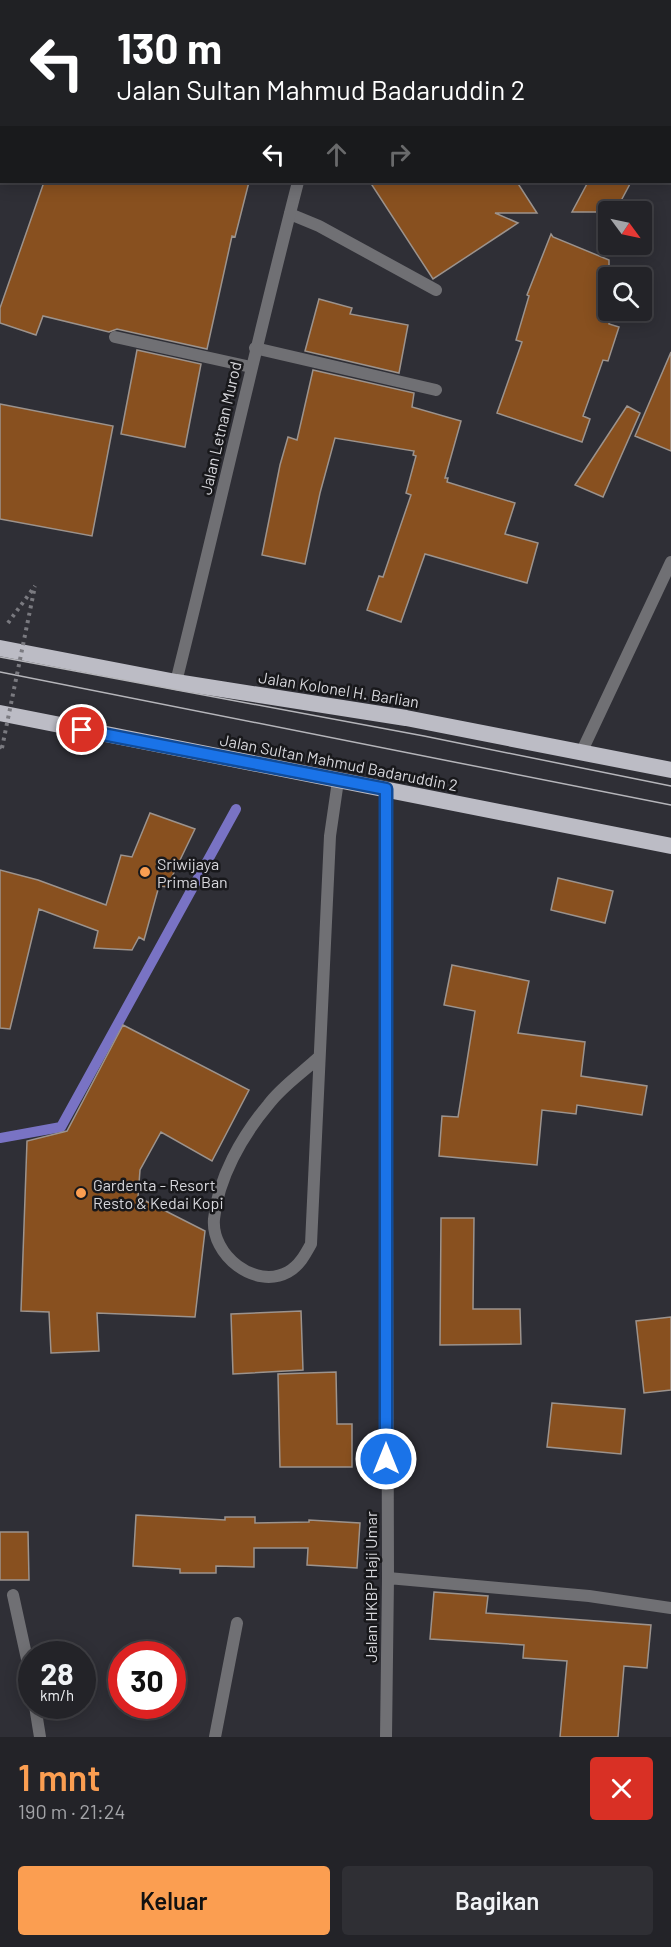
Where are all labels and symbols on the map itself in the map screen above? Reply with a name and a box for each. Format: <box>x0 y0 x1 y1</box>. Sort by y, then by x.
north arrow <box>598 201 652 255</box>
street label: Jalan Letnan Murod <box>195 359 245 497</box>
street label: Jalan Kolonel H. Barlian <box>257 667 421 711</box>
pin <box>56 704 107 755</box>
street label: Jalan Sultan Mahmud Badaruddin 2 <box>218 730 460 794</box>
place label: Sriwijaya Prima Ban <box>157 854 228 891</box>
marker: Sriwijaya Prima Ban <box>138 865 152 879</box>
place label: Gardenta - Resort Resto & Kedai Kopi <box>93 1175 223 1212</box>
marker: Gardenta - Resort Resto & Kedai Kopi <box>74 1186 88 1200</box>
position arrow <box>354 1427 418 1491</box>
street label: Jalan HKBP Haji Umar <box>361 1511 380 1663</box>
speed limit sign: 30 <box>108 1641 186 1719</box>

